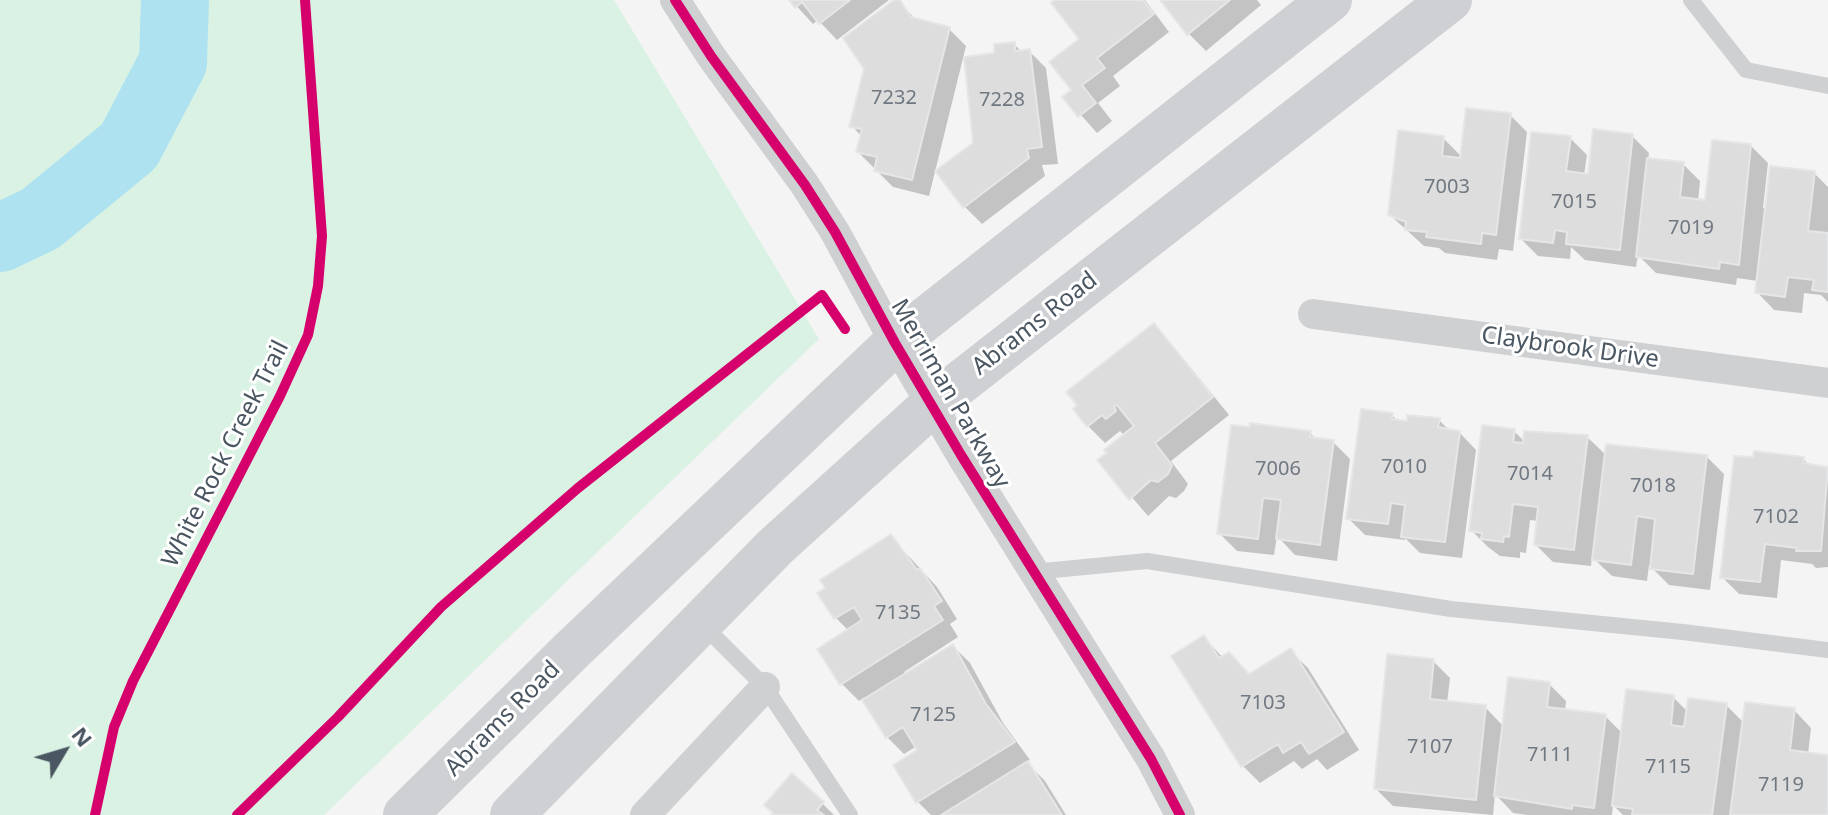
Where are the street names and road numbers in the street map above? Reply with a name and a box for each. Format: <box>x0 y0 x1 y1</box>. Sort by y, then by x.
street label: Abrams Road <box>967 266 1103 382</box>
street label: Merriman Parkway <box>884 294 1016 494</box>
street label: Claybrook Drive <box>1480 321 1660 375</box>
street label: White Rock Creek Trail <box>156 336 296 572</box>
street label: Abrams Road <box>439 655 567 783</box>

